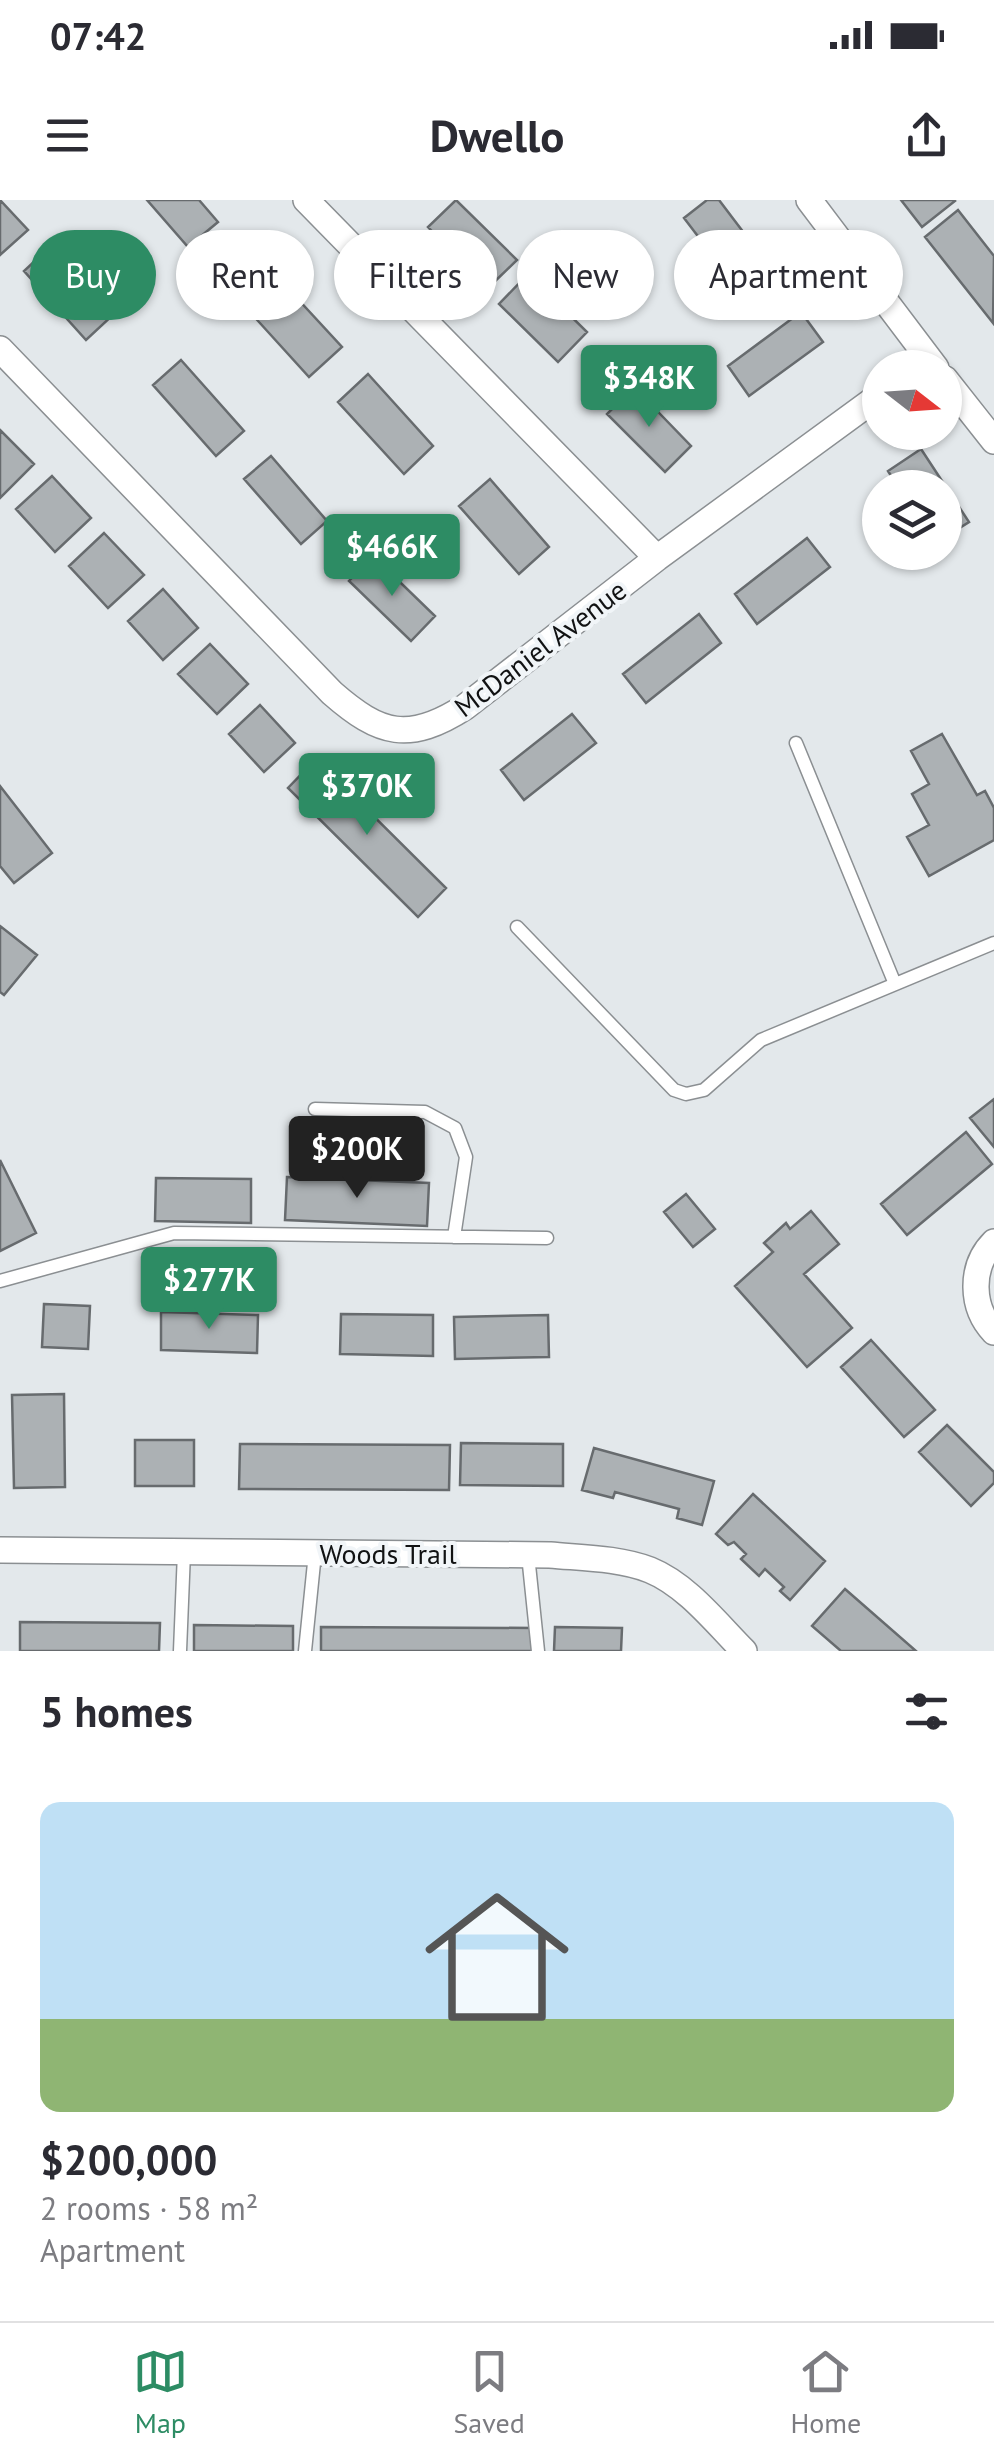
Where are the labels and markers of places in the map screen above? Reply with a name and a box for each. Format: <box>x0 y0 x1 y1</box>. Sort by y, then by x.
pin: $348K <box>579 345 719 430</box>
pin: $466K <box>322 514 462 599</box>
pin: $370K <box>297 753 437 838</box>
pin: $200K <box>287 1116 427 1201</box>
pin: $277K <box>139 1247 279 1332</box>

